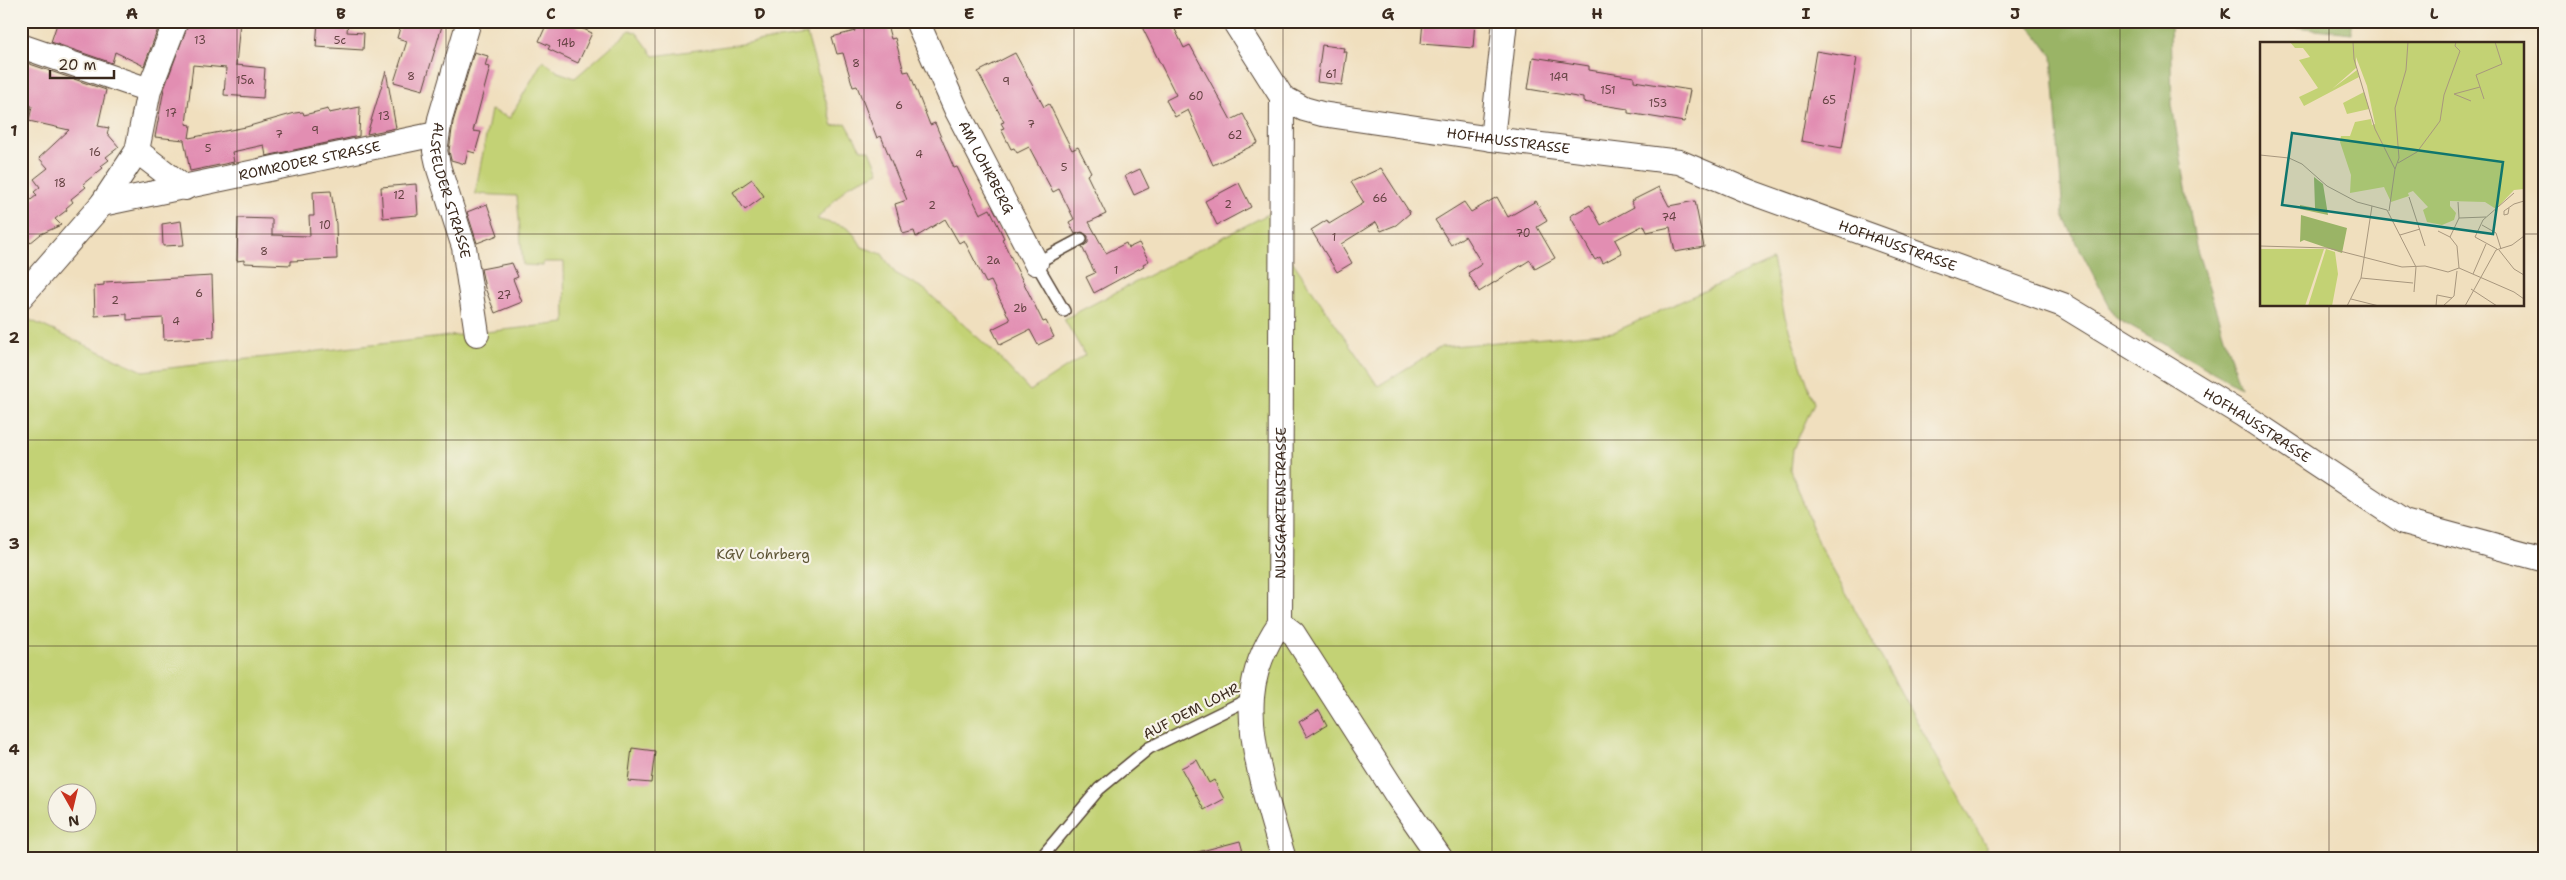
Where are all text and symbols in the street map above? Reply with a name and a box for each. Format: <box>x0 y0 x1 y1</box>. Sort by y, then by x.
text: A <box>126 3 138 24</box>
text: B <box>336 3 346 24</box>
text: C <box>546 3 556 24</box>
text: D <box>754 3 766 24</box>
text: E <box>964 3 974 24</box>
text: F <box>1173 3 1183 24</box>
text: G <box>1382 3 1395 24</box>
text: H <box>1591 3 1603 24</box>
text: I <box>1802 3 1811 24</box>
text: J <box>2010 3 2020 24</box>
text: K <box>2220 3 2231 24</box>
text: L <box>2430 3 2439 24</box>
house number: 13 <box>194 33 206 48</box>
house number: 5c <box>334 33 347 48</box>
house number: 14b <box>557 36 575 51</box>
inset map <box>2260 42 2524 306</box>
scale bar <box>50 48 114 80</box>
text: 20 m <box>58 55 97 75</box>
house number: 8 <box>852 56 860 71</box>
house number: 61 <box>1325 67 1337 82</box>
house number: 8 <box>407 69 415 84</box>
house number: 149 <box>1549 70 1569 85</box>
house number: 15a <box>236 73 254 88</box>
house number: 9 <box>1002 74 1010 89</box>
house number: 151 <box>1600 83 1616 98</box>
house number: 60 <box>1188 89 1204 104</box>
house number: 65 <box>1822 93 1836 108</box>
house number: 153 <box>1649 96 1667 111</box>
house number: 6 <box>895 98 903 113</box>
house number: 17 <box>165 106 177 121</box>
house number: 13 <box>378 109 390 124</box>
house number: 7 <box>1027 117 1035 132</box>
street label: AM LOHRBERG <box>955 118 1018 217</box>
text: 1 <box>10 120 18 141</box>
street label: ALSFELDER STRASSE <box>425 121 475 260</box>
house number: 9 <box>311 123 319 138</box>
street label: HOFHAUSSTRASSE <box>1446 123 1571 158</box>
house number: 7 <box>275 127 283 142</box>
house number: 62 <box>1228 128 1242 143</box>
street label: ROMRODER STRASSE <box>237 137 382 184</box>
house number: 5 <box>205 141 212 156</box>
house number: 16 <box>89 145 101 160</box>
house number: 4 <box>915 147 923 162</box>
house number: 5 <box>1061 160 1068 175</box>
house number: 18 <box>54 176 66 191</box>
house number: 12 <box>393 188 405 203</box>
house number: 66 <box>1372 191 1388 206</box>
house number: 2 <box>1224 197 1232 212</box>
house number: 2 <box>928 198 936 213</box>
house number: 74 <box>1662 210 1677 225</box>
street label: HOFHAUSSTRASSE <box>1836 216 1959 275</box>
house number: 10 <box>319 218 331 233</box>
house number: 70 <box>1515 226 1531 241</box>
house number: 1 <box>1332 230 1336 245</box>
house number: 8 <box>260 244 268 259</box>
house number: 2a <box>986 253 1000 268</box>
house number: 1 <box>1114 263 1118 278</box>
house number: 6 <box>195 286 203 301</box>
house number: 27 <box>497 288 512 303</box>
house number: 2 <box>111 293 119 308</box>
house number: 2b <box>1013 301 1027 316</box>
house number: 4 <box>172 314 180 329</box>
text: 2 <box>8 327 20 348</box>
street label: HOFHAUSSTRASSE <box>2200 384 2314 467</box>
street label: NUSSGARTENSTRASSE <box>1271 427 1290 579</box>
text: 3 <box>8 533 20 554</box>
park label: KGV Lohrberg <box>716 545 810 563</box>
street label: AUF DEM LOHR <box>1140 679 1242 743</box>
text: 4 <box>8 739 20 760</box>
north arrow <box>48 782 98 832</box>
text: N <box>67 811 81 831</box>

